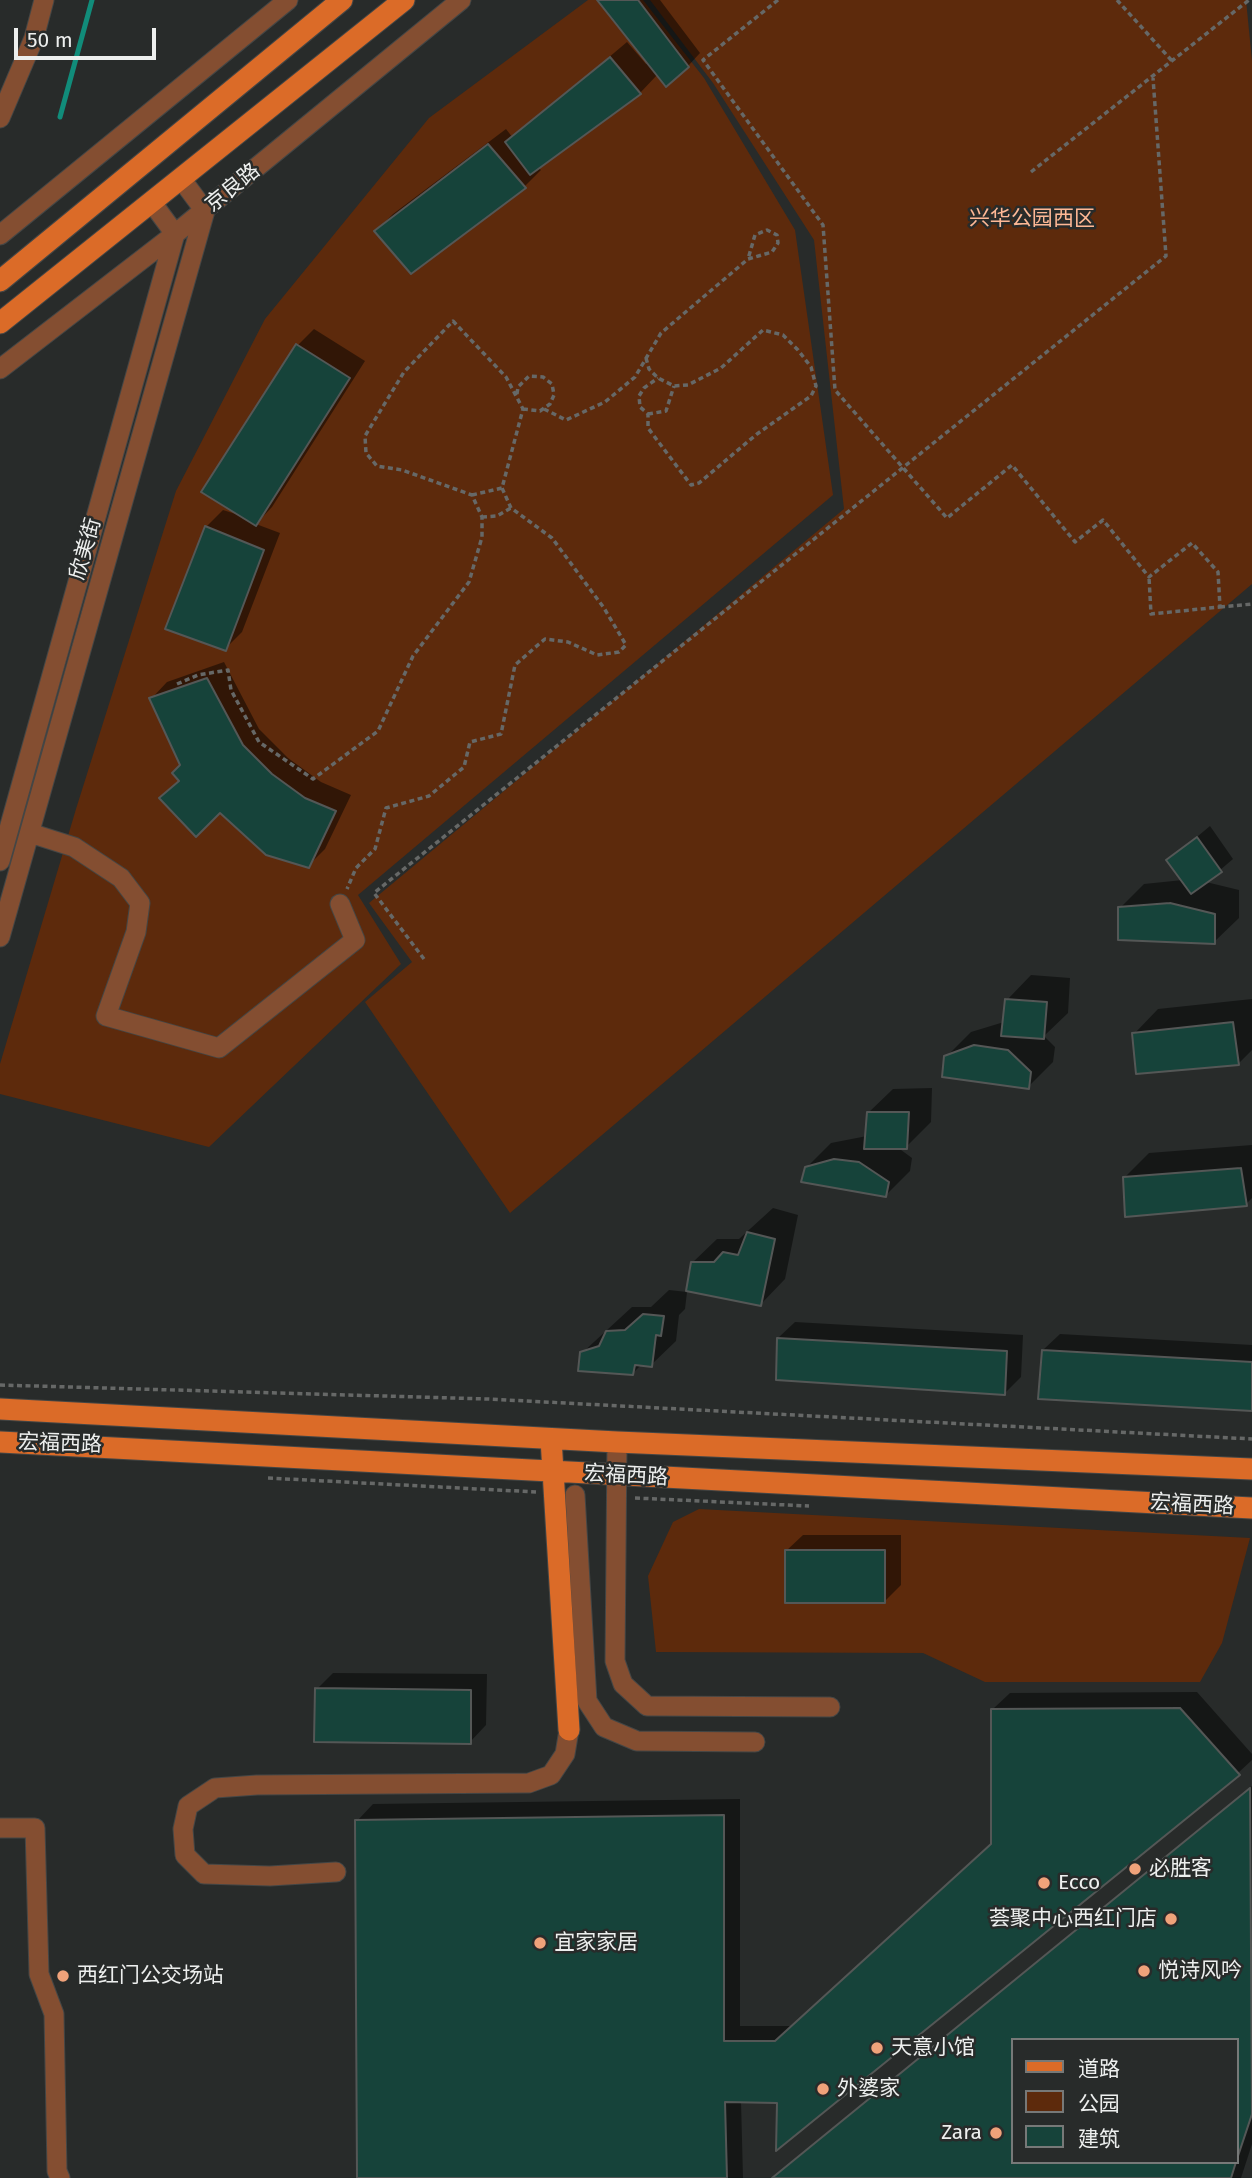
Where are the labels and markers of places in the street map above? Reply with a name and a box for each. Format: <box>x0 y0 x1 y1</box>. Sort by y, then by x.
place label: 必胜客 <box>1149 1856 1212 1882</box>
marker: 必胜客 <box>1127 1861 1143 1877</box>
place label: Ecco <box>1058 1870 1100 1896</box>
marker: Ecco <box>1036 1875 1052 1891</box>
place label: 荟聚中心西红门店 <box>989 1906 1157 1932</box>
marker: 荟聚中心西红门店 <box>1163 1911 1179 1927</box>
place label: 宜家家居 <box>554 1930 638 1956</box>
marker: 宜家家居 <box>532 1935 548 1951</box>
place label: 悦诗风吟 <box>1158 1958 1242 1984</box>
place label: 西红门公交场站 <box>77 1963 224 1989</box>
marker: 悦诗风吟 <box>1136 1963 1152 1979</box>
marker: 西红门公交场站 <box>55 1968 71 1984</box>
place label: 天意小馆 <box>891 2035 975 2061</box>
marker: 天意小馆 <box>869 2040 885 2056</box>
place label: 外婆家 <box>837 2076 900 2102</box>
marker: 外婆家 <box>815 2081 831 2097</box>
place label: Zara <box>941 2120 982 2146</box>
marker: Zara <box>988 2125 1004 2141</box>

